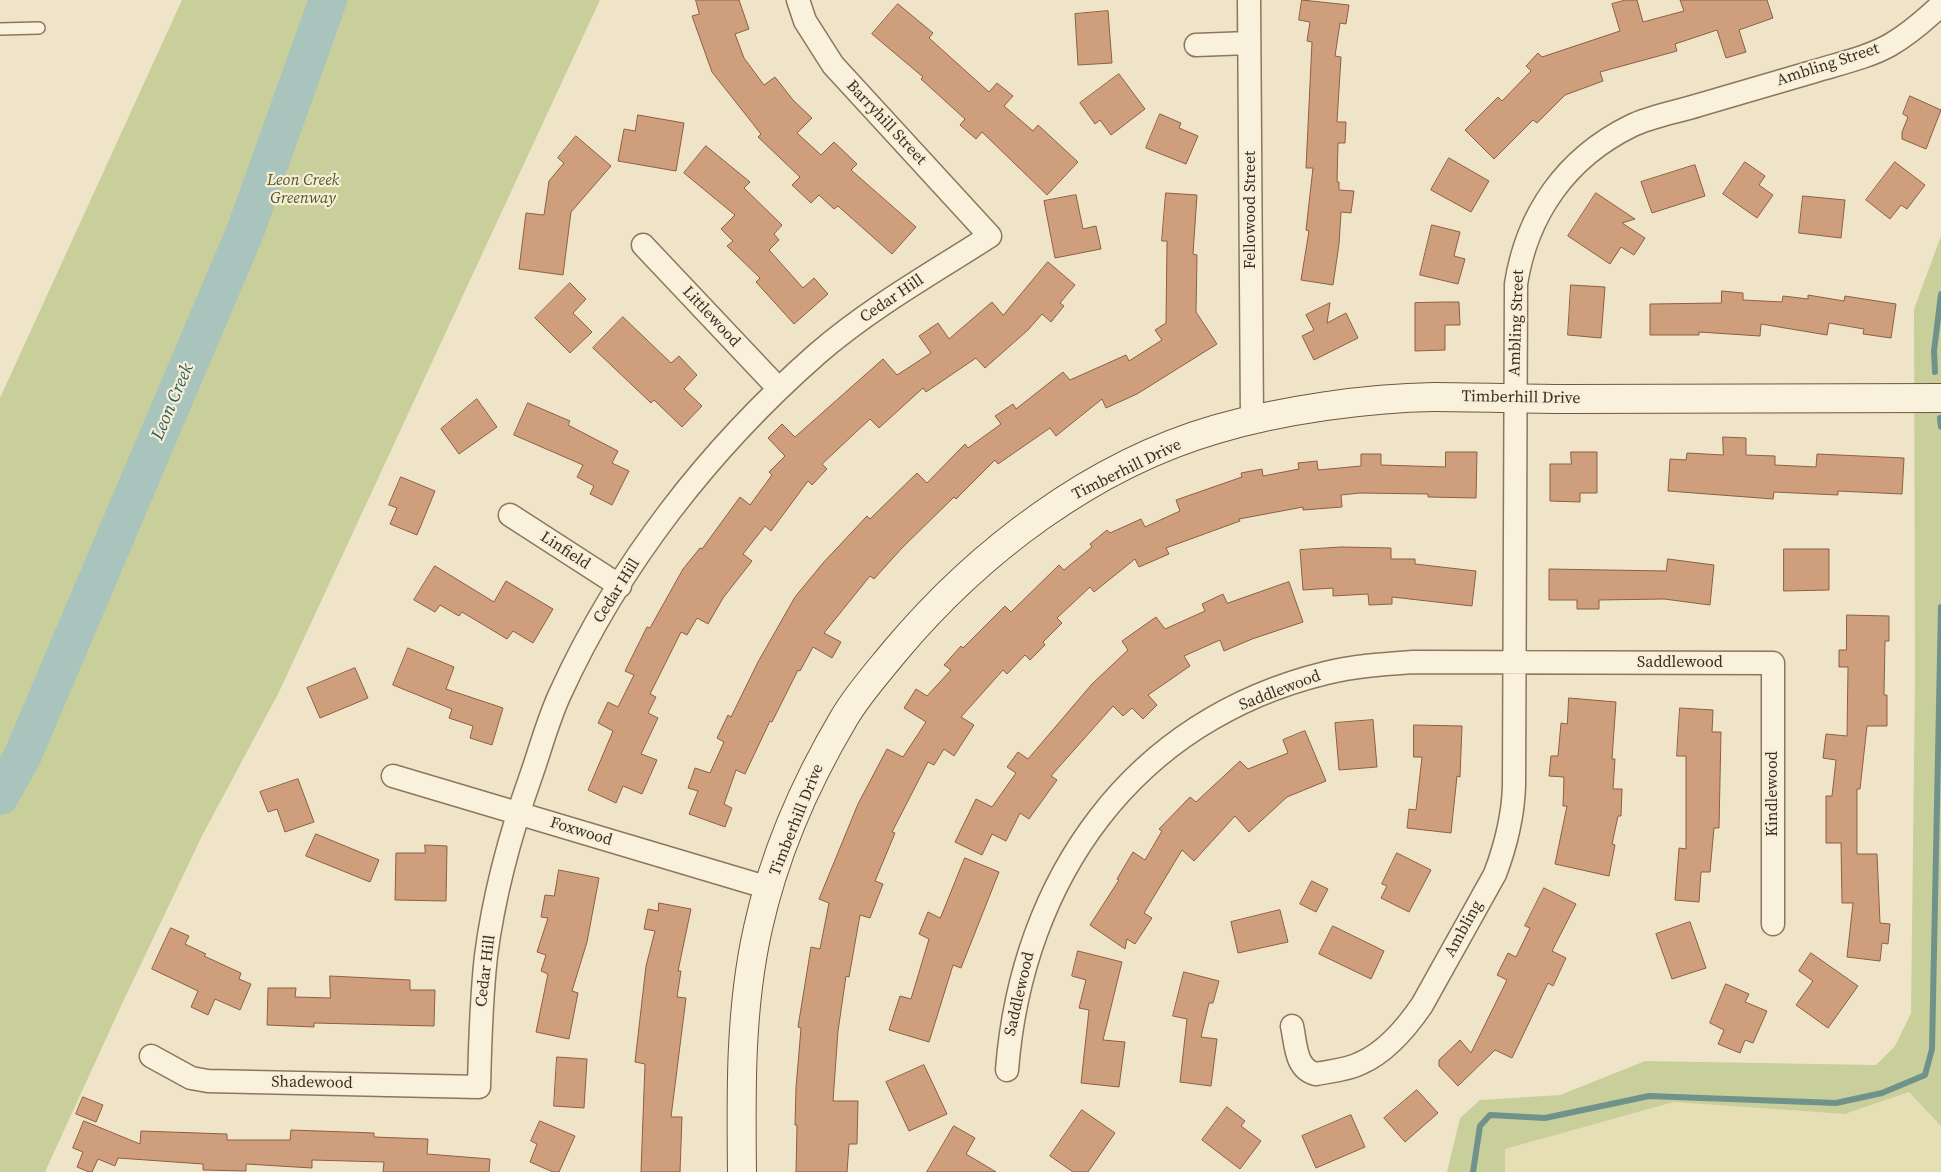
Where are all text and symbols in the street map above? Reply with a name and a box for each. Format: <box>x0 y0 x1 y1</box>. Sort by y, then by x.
street label: Ambling Street <box>1774 39 1882 91</box>
street label: Barryhill Street <box>842 77 930 169</box>
street label: Fellowood Street <box>1241 151 1261 269</box>
park label: Leon Creek Greenway <box>267 171 339 209</box>
street label: Ambling Street <box>1506 269 1528 377</box>
street label: Cedar Hill <box>857 271 927 327</box>
street label: Littlewood <box>678 283 744 351</box>
water label: Leon Creek <box>147 360 199 444</box>
street label: Timberhill Drive <box>1461 387 1581 409</box>
street label: Timberhill Drive <box>1069 435 1185 505</box>
street label: Linfield <box>536 528 594 574</box>
street label: Cedar Hill <box>590 555 644 627</box>
street label: Saddlewood <box>1637 653 1723 673</box>
street label: Saddlewood <box>1237 667 1323 715</box>
street label: Kindlewood <box>1763 751 1783 837</box>
street label: Timberhill Drive <box>766 761 828 879</box>
street label: Foxwood <box>548 813 614 851</box>
street label: Ambling <box>1441 897 1487 961</box>
street label: Cedar Hill <box>472 934 500 1008</box>
street label: Saddlewood <box>1001 950 1039 1038</box>
street label: Shadewood <box>271 1073 353 1093</box>

